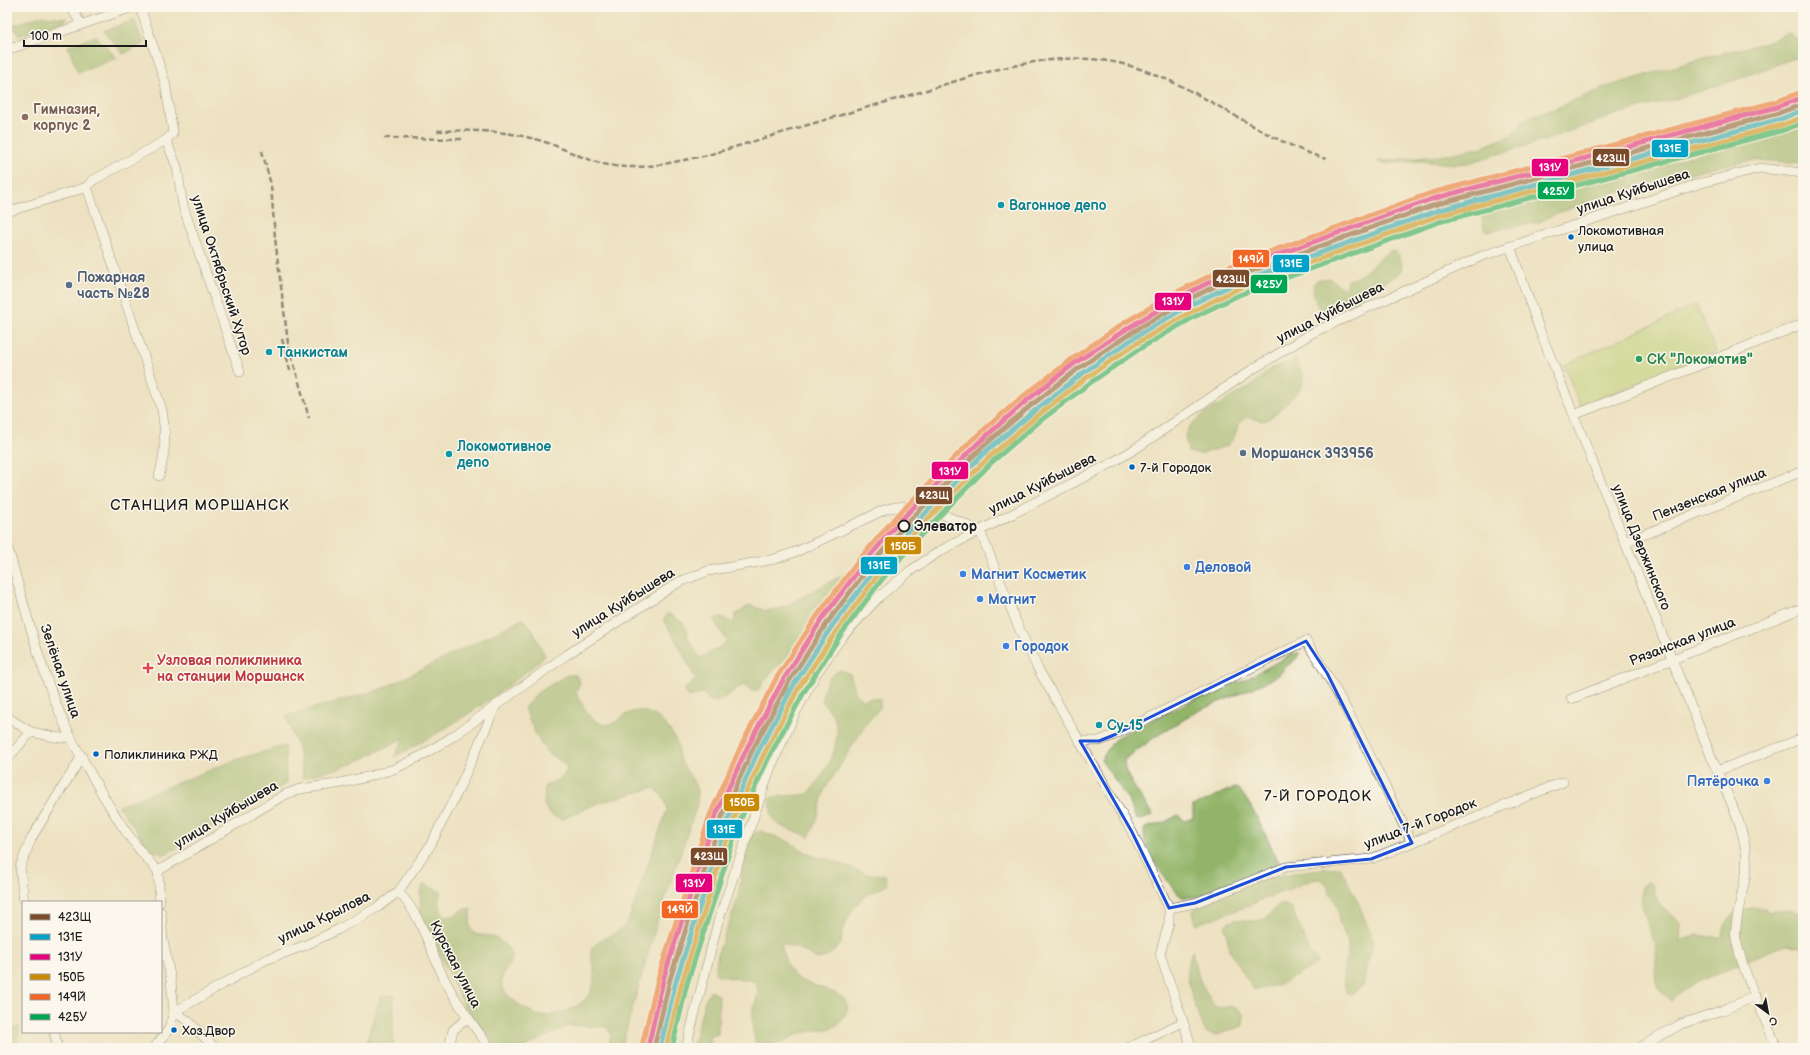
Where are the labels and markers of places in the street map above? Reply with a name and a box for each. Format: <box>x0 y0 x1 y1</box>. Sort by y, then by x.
place label: Гимназия, корпус 2 <box>33 101 100 134</box>
marker: Гимназия, корпус 2 <box>20 112 30 122</box>
place label: Вагонное депо <box>1009 197 1107 214</box>
marker: Вагонное депо <box>996 200 1006 210</box>
place label: Локомотивная улица <box>1577 223 1664 255</box>
marker: Локомотивная улица <box>1566 232 1576 242</box>
place label: Пожарная часть №28 <box>77 269 150 302</box>
marker: Пожарная часть №28 <box>64 280 74 290</box>
place label: Танкистам <box>277 344 348 361</box>
marker: Танкистам <box>264 347 274 357</box>
place label: СК "Локомотив" <box>1647 351 1753 368</box>
marker: СК "Локомотив" <box>1634 354 1644 364</box>
place label: Локомотивное депо <box>456 438 552 471</box>
place label: Моршанск 393956 <box>1251 445 1374 462</box>
marker: Моршанск 393956 <box>1238 448 1248 458</box>
marker: Локомотивное депо <box>444 449 454 459</box>
place label: 7-й Городок <box>1140 460 1211 476</box>
marker: 7-й Городок <box>1127 462 1137 472</box>
place label: Элеватор <box>914 518 978 535</box>
marker: Элеватор <box>897 519 911 533</box>
place label: Деловой <box>1195 559 1251 576</box>
marker: Деловой <box>1182 562 1192 572</box>
place label: Магнит Косметик <box>971 566 1087 583</box>
marker: Магнит Косметик <box>958 569 968 579</box>
place label: Магнит <box>988 591 1036 608</box>
marker: Магнит <box>975 594 985 604</box>
place label: Городок <box>1014 638 1069 655</box>
marker: Городок <box>1001 641 1011 651</box>
place label: Узловая поликлиника на станции Моршанск <box>157 652 305 685</box>
marker: Узловая поликлиника на станции Моршанск <box>142 662 154 674</box>
place label: Су-15 <box>1107 717 1143 734</box>
marker: Су-15 <box>1094 720 1104 730</box>
place label: Поликлиника РЖД <box>104 747 218 763</box>
marker: Поликлиника РЖД <box>91 749 101 759</box>
place label: Пятёрочка <box>1687 773 1760 790</box>
marker: Пятёрочка <box>1762 776 1772 786</box>
place label: Хоз.Двор <box>182 1023 236 1039</box>
marker: Хоз.Двор <box>169 1025 179 1035</box>

